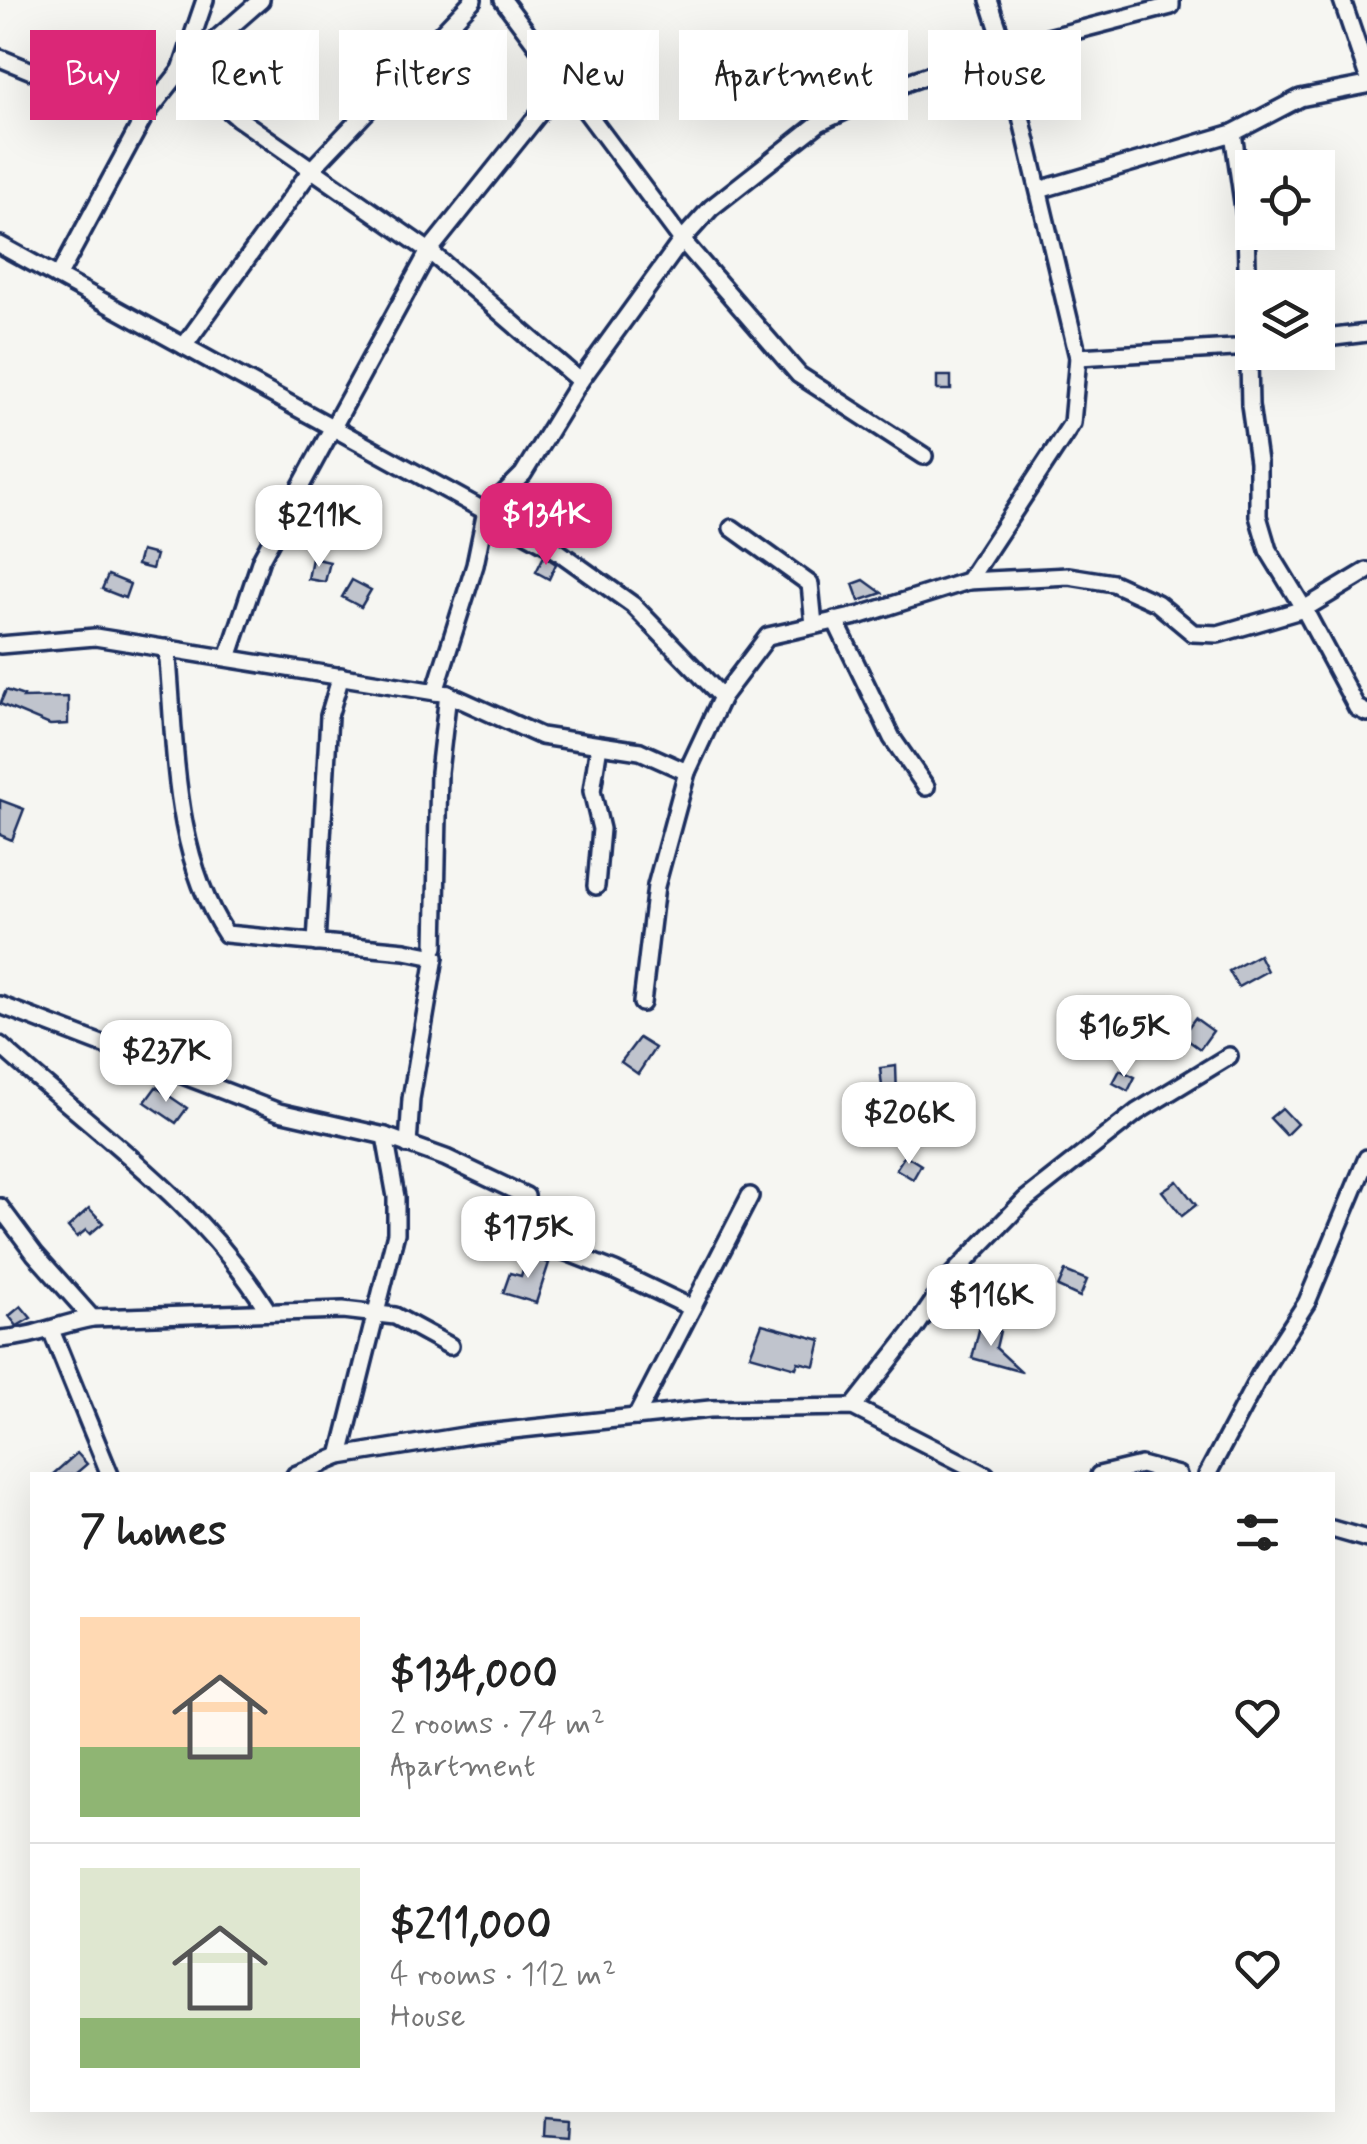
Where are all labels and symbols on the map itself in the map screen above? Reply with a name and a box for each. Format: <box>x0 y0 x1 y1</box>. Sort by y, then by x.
pin: $134K <box>476 483 616 568</box>
pin: $211K <box>249 485 389 570</box>
pin: $165K <box>1054 995 1194 1080</box>
pin: $237K <box>96 1020 236 1105</box>
pin: $206K <box>839 1082 979 1167</box>
pin: $175K <box>458 1196 598 1281</box>
pin: $116K <box>921 1264 1061 1349</box>

